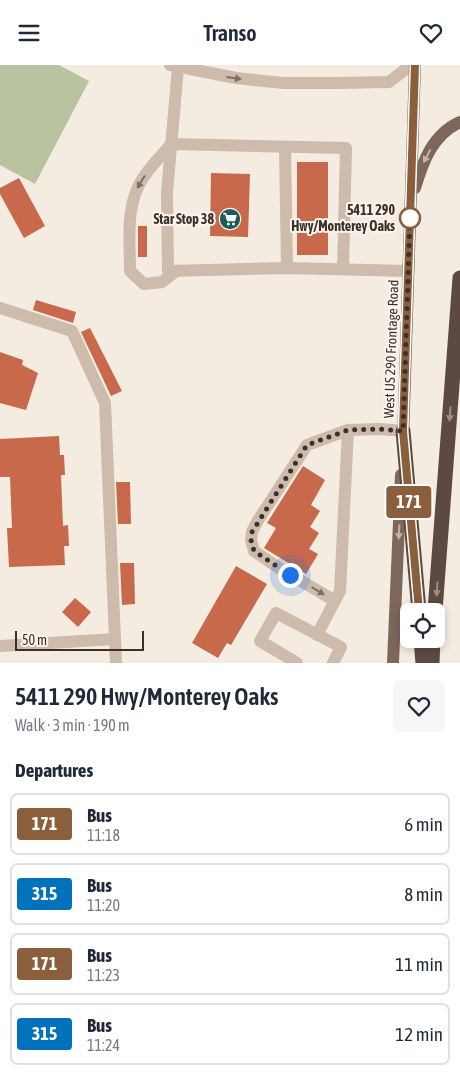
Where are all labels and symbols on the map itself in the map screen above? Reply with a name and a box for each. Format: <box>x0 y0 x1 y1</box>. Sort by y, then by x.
one-way arrow <box>227 74 243 82</box>
one-way arrow <box>423 149 431 163</box>
one-way arrow <box>137 176 146 189</box>
place label: 5411 290 Hwy/Monterey Oaks <box>291 202 395 234</box>
supermarket icon: Star Stop 38 <box>218 207 242 231</box>
marker: 5411 290 Hwy/Monterey Oaks <box>399 207 421 229</box>
place label: Star Stop 38 <box>153 211 214 227</box>
street label: West US 290 Frontage Road <box>381 279 401 419</box>
one-way arrow <box>445 406 453 422</box>
line badge: 171 <box>380 486 438 518</box>
one-way arrow <box>394 525 402 541</box>
your location <box>278 563 303 588</box>
one-way arrow <box>432 581 440 597</box>
one-way arrow <box>311 587 324 596</box>
scale bar <box>15 628 144 651</box>

